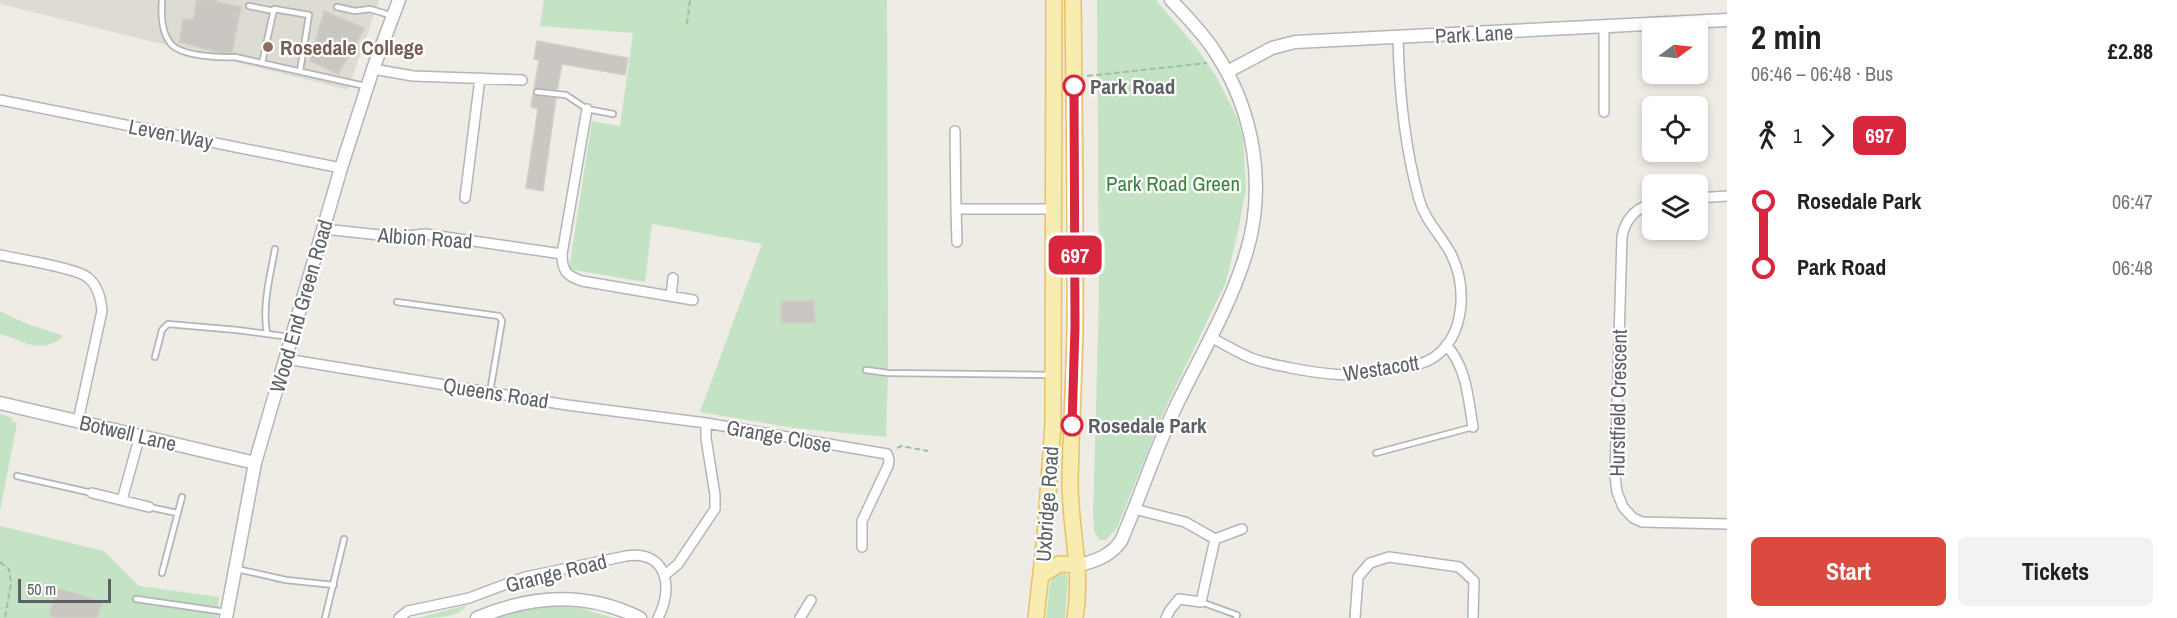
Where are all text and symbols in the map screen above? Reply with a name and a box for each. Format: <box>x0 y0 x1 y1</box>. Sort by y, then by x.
text: 2 min <box>1751 15 1822 59</box>
street label: Park Lane <box>1434 17 1514 51</box>
north arrow <box>1642 18 1708 84</box>
map controls <box>1642 18 1708 240</box>
place label: Rosedale College <box>280 33 424 62</box>
text: £2.88 <box>2108 36 2153 66</box>
marker: Rosedale College <box>261 40 275 54</box>
text: 06:46 – 06:48 · Bus <box>1751 60 1893 87</box>
place label: Park Road <box>1090 72 1175 101</box>
marker: Park Road <box>1063 75 1085 97</box>
button: locate <box>1642 96 1708 162</box>
street label: Leven Way <box>126 112 216 156</box>
icon: walk <box>1751 119 1784 152</box>
icon: forward <box>1811 119 1844 152</box>
text: 697 <box>1865 121 1894 150</box>
text: 1 <box>1793 122 1802 149</box>
park label: Park Road Green <box>1106 169 1240 198</box>
button: layers <box>1642 174 1708 240</box>
text: Rosedale Park <box>1797 186 1921 216</box>
text: 06:47 <box>2112 188 2153 215</box>
street label: Wood End Green Road <box>262 216 340 396</box>
street label: Albion Road <box>376 220 473 256</box>
line badge: 697 <box>1040 236 1110 274</box>
text: 697 <box>1061 241 1089 270</box>
text: Park Road <box>1797 252 1886 282</box>
text: 06:48 <box>2112 254 2153 281</box>
street label: Hurstfield Crescent <box>1602 329 1634 477</box>
street label: Westacott <box>1341 348 1421 388</box>
street label: Queens Road <box>441 370 551 416</box>
street label: Botwell Lane <box>77 408 179 458</box>
place label: Rosedale Park <box>1088 411 1207 440</box>
street label: Grange Close <box>724 412 834 460</box>
marker: Rosedale Park <box>1061 414 1083 436</box>
street label: Uxbridge Road <box>1028 445 1066 563</box>
button: Start <box>1751 537 1946 606</box>
button: Tickets <box>1958 537 2153 606</box>
street label: Grange Road <box>502 546 610 600</box>
scale bar <box>18 576 111 604</box>
text: 50 m <box>27 578 56 600</box>

